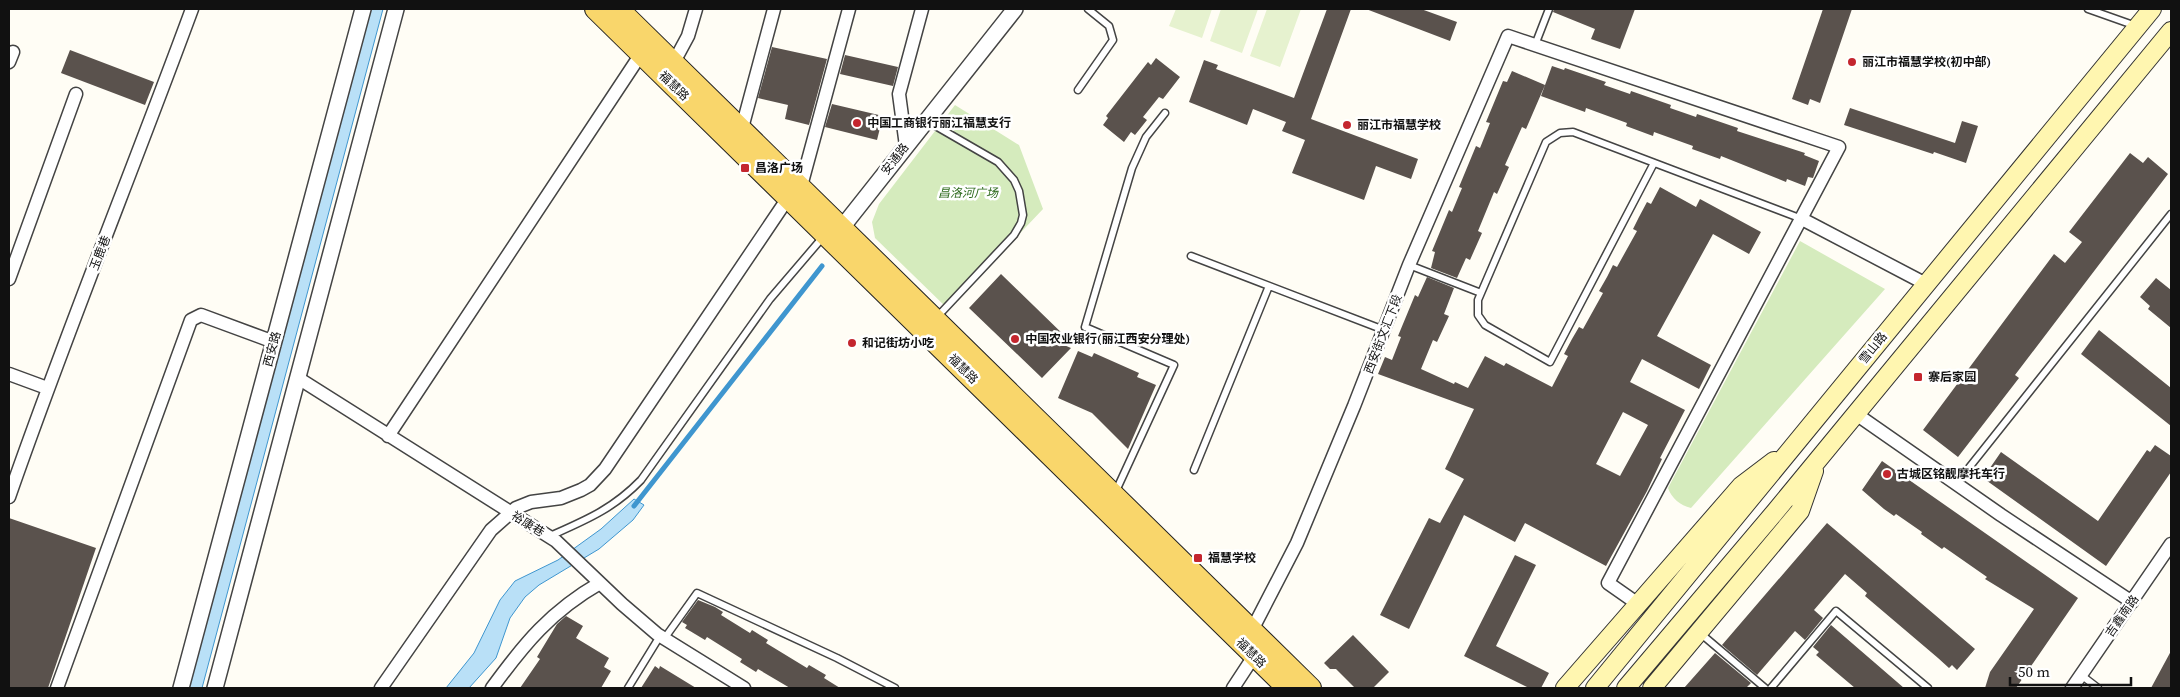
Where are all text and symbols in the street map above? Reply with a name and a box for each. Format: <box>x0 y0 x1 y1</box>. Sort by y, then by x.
place label: 丽江市福慧学校(初中部) <box>1862 54 1991 70</box>
marker: 丽江市福慧学校(初中部) <box>1846 56 1858 68</box>
street label: 福慧路 <box>655 68 693 104</box>
place label: 中国工商银行丽江福慧支行 <box>867 115 1011 131</box>
marker: 中国工商银行丽江福慧支行 <box>851 117 863 129</box>
place label: 丽江市福慧学校 <box>1357 117 1441 133</box>
marker: 丽江市福慧学校 <box>1341 119 1353 131</box>
street label: 安通路 <box>878 140 912 178</box>
place label: 昌洛广场 <box>755 160 803 176</box>
marker: 昌洛广场 <box>739 162 751 174</box>
park label: 昌洛河广场 <box>938 185 999 201</box>
street label: 玉鹿巷 <box>86 233 114 273</box>
street label: 西安街文汇下段 <box>1360 292 1406 376</box>
street label: 雪山路 <box>1855 329 1891 367</box>
street label: 西安路 <box>260 330 284 368</box>
place label: 中国农业银行(丽江西安分理处) <box>1025 331 1190 347</box>
marker: 中国农业银行(丽江西安分理处) <box>1009 333 1021 345</box>
place label: 和记街坊小吃 <box>862 335 934 351</box>
marker: 和记街坊小吃 <box>846 337 858 349</box>
street label: 福慧路 <box>945 351 981 387</box>
place label: 寨后家园 <box>1928 369 1976 385</box>
marker: 寨后家园 <box>1912 371 1924 383</box>
place label: 古城区铭靓摩托车行 <box>1897 466 2005 482</box>
marker: 古城区铭靓摩托车行 <box>1881 468 1893 480</box>
street label: 裕康巷 <box>508 508 548 540</box>
place label: 福慧学校 <box>1208 550 1256 566</box>
marker: 福慧学校 <box>1192 552 1204 564</box>
street label: 吉鑫南路 <box>2102 592 2142 640</box>
street label: 福慧路 <box>1233 635 1269 671</box>
scale bar <box>2010 654 2131 686</box>
text: 50 m <box>2018 661 2050 682</box>

